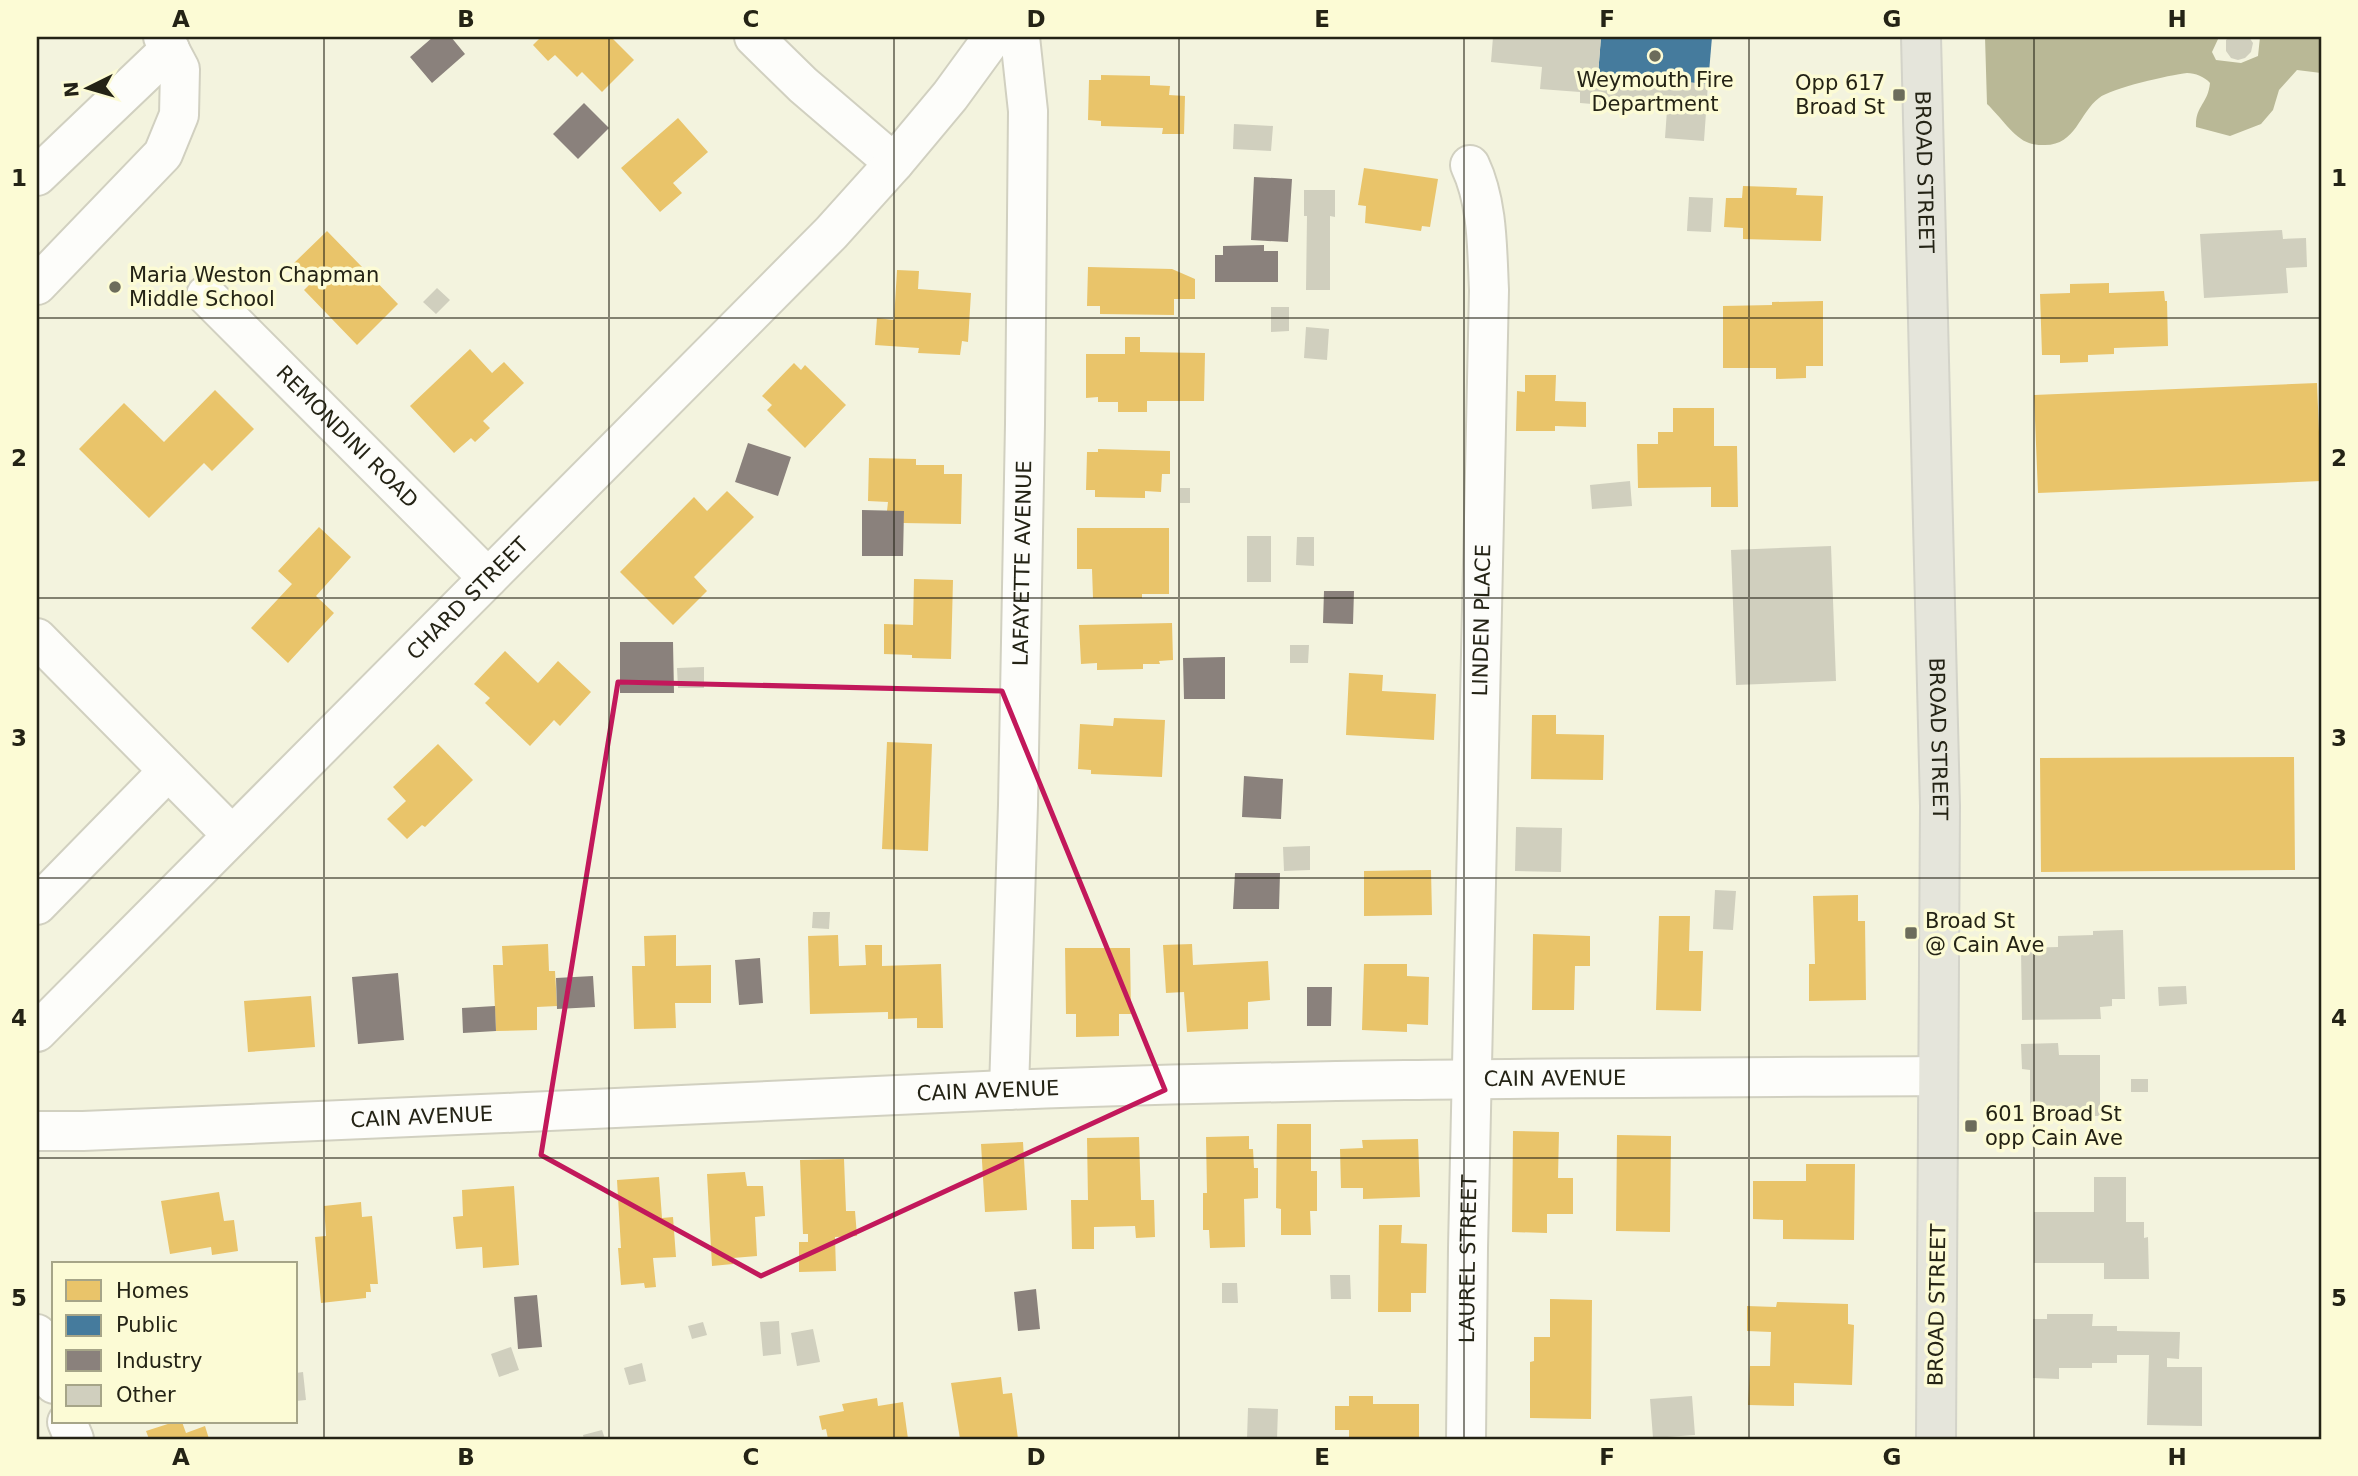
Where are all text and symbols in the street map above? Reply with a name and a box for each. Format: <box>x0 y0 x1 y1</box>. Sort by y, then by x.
text: A <box>172 6 190 32</box>
text: B <box>457 6 475 32</box>
text: C <box>743 6 759 32</box>
text: D <box>1026 6 1046 32</box>
text: E <box>1314 6 1330 32</box>
text: F <box>1599 6 1615 32</box>
text: G <box>1883 6 1901 32</box>
text: H <box>2167 6 2187 32</box>
marker: Weymouth Fire Department <box>1647 48 1663 64</box>
north arrow <box>52 52 122 122</box>
place label: Weymouth Fire Department <box>1576 68 1734 116</box>
place label: Opp 617 Broad St <box>1795 71 1885 119</box>
text: N <box>59 81 83 98</box>
marker: Opp 617 Broad St <box>1891 87 1907 103</box>
street label: BROAD STREET <box>1910 90 1938 254</box>
text: 1 <box>11 165 27 191</box>
text: 1 <box>2331 165 2347 191</box>
place label: Maria Weston Chapman Middle School <box>129 263 379 311</box>
marker: Maria Weston Chapman Middle School <box>107 279 123 295</box>
street label: REMONDINI ROAD <box>271 361 423 513</box>
text: 2 <box>11 445 27 471</box>
text: 2 <box>2331 445 2347 471</box>
street label: LAFAYETTE AVENUE <box>1009 460 1036 666</box>
street label: CHARD STREET <box>402 532 534 665</box>
street label: LINDEN PLACE <box>1468 544 1495 697</box>
street label: BROAD STREET <box>1924 657 1952 820</box>
text: 3 <box>11 725 27 751</box>
text: 3 <box>2331 725 2347 751</box>
place label: Broad St @ Cain Ave <box>1925 909 2045 957</box>
marker: Broad St @ Cain Ave <box>1903 925 1919 941</box>
text: 4 <box>11 1005 27 1031</box>
text: 4 <box>2331 1005 2347 1031</box>
street label: CAIN AVENUE <box>1483 1066 1626 1091</box>
street label: CAIN AVENUE <box>916 1076 1060 1106</box>
street label: CAIN AVENUE <box>350 1102 494 1132</box>
place label: 601 Broad St opp Cain Ave <box>1985 1102 2123 1150</box>
marker: 601 Broad St opp Cain Ave <box>1963 1118 1979 1134</box>
street label: LAUREL STREET <box>1455 1174 1482 1343</box>
street label: BROAD STREET <box>1924 1223 1950 1386</box>
legend <box>52 1262 298 1424</box>
text: Homes <box>116 1279 189 1303</box>
text: 5 <box>11 1285 27 1311</box>
text: 5 <box>2331 1285 2347 1311</box>
text: Public <box>116 1313 178 1337</box>
text: Industry <box>116 1349 202 1373</box>
text: Other <box>116 1383 176 1407</box>
text: A <box>172 1444 190 1470</box>
text: B <box>457 1444 475 1470</box>
text: C <box>743 1444 759 1470</box>
text: D <box>1026 1444 1046 1470</box>
text: E <box>1314 1444 1330 1470</box>
text: F <box>1599 1444 1615 1470</box>
text: G <box>1883 1444 1901 1470</box>
text: H <box>2167 1444 2187 1470</box>

